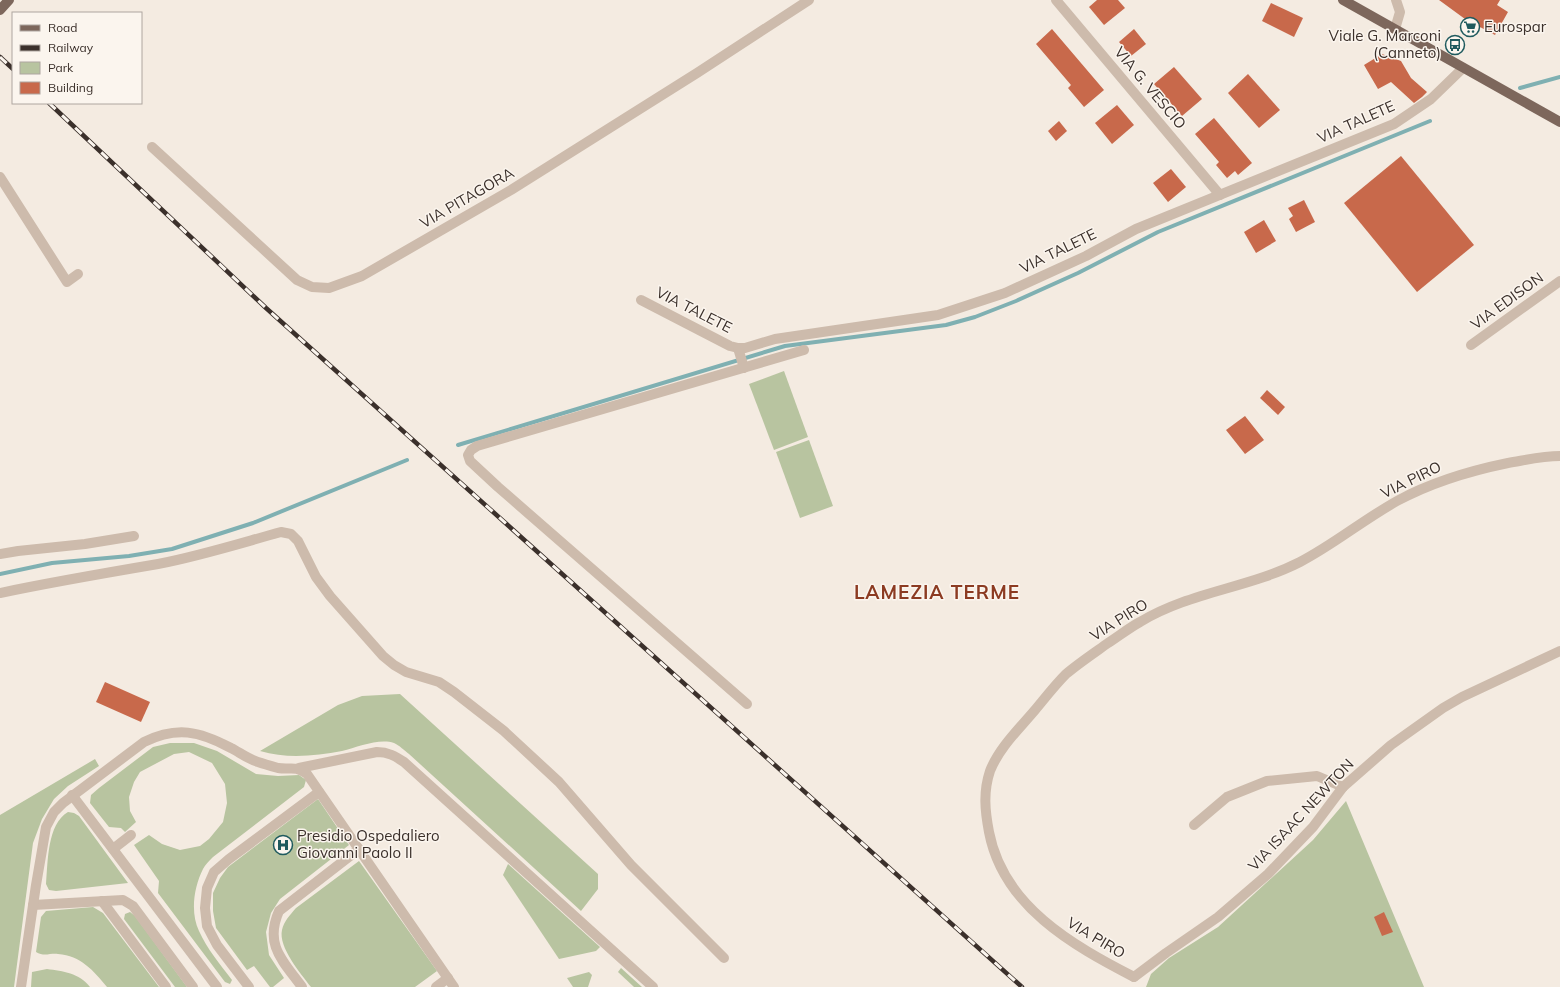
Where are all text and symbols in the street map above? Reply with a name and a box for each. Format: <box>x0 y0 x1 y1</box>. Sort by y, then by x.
legend <box>12 12 142 104</box>
supermarket icon: Eurospar <box>1459 16 1481 38</box>
place label: Eurospar <box>1484 17 1547 36</box>
text: Road <box>48 20 77 35</box>
place label: Viale G. Marconi (Canneto) <box>1329 26 1441 62</box>
bus stop icon: Viale G. Marconi (Canneto) <box>1444 34 1466 56</box>
text: Railway <box>48 40 94 55</box>
street label: VIA G. VESCIO <box>1110 43 1190 133</box>
text: Park <box>48 60 74 75</box>
text: Building <box>48 80 93 95</box>
street label: VIA TALETE <box>1314 96 1398 147</box>
street label: VIA PITAGORA <box>416 163 517 232</box>
street label: VIA TALETE <box>1016 224 1099 277</box>
street label: VIA EDISON <box>1467 268 1547 333</box>
street label: VIA TALETE <box>653 282 736 337</box>
street label: VIA PIRO <box>1377 457 1444 502</box>
district label: LAMEZIA TERME <box>854 580 1020 604</box>
street label: VIA PIRO <box>1086 594 1151 645</box>
street label: VIA ISAAC NEWTON <box>1244 755 1358 875</box>
place label: Presidio Ospedaliero Giovanni Paolo II <box>297 826 440 862</box>
hospital icon: Presidio Ospedaliero Giovanni Paolo II <box>272 834 294 856</box>
street label: VIA PIRO <box>1064 913 1129 962</box>

